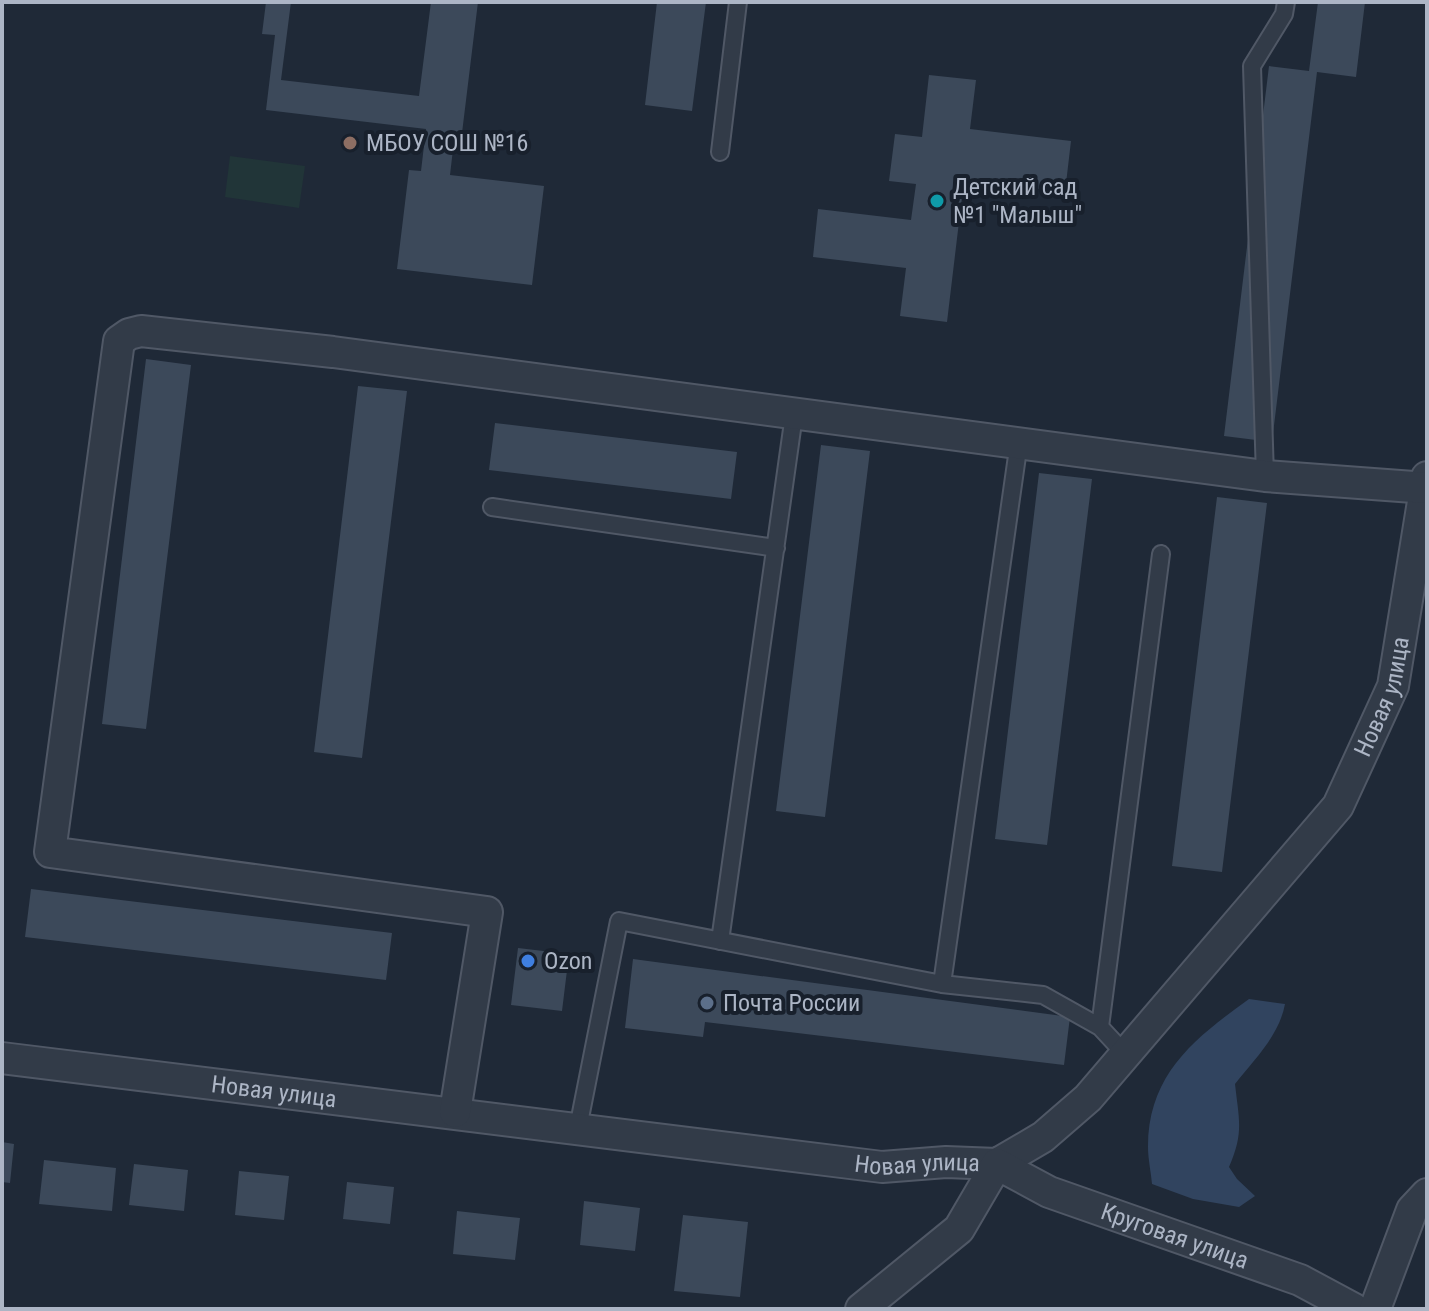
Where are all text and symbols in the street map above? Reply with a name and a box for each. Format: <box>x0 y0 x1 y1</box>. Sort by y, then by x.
place label: МБОУ СОШ №16 <box>366 129 528 157</box>
marker: МБОУ СОШ №16 <box>341 134 359 152</box>
place label: Детский сад №1 "Малыш" <box>953 173 1082 229</box>
marker: Детский сад №1 "Малыш" <box>928 192 946 210</box>
street label: Новая улица <box>1349 635 1415 761</box>
place label: Ozon <box>544 947 592 975</box>
marker: Ozon <box>519 952 537 970</box>
place label: Почта России <box>723 989 860 1017</box>
marker: Почта России <box>698 994 716 1012</box>
street label: Новая улица <box>210 1070 338 1113</box>
street label: Новая улица <box>853 1148 980 1181</box>
street label: Круговая улица <box>1097 1197 1252 1275</box>

